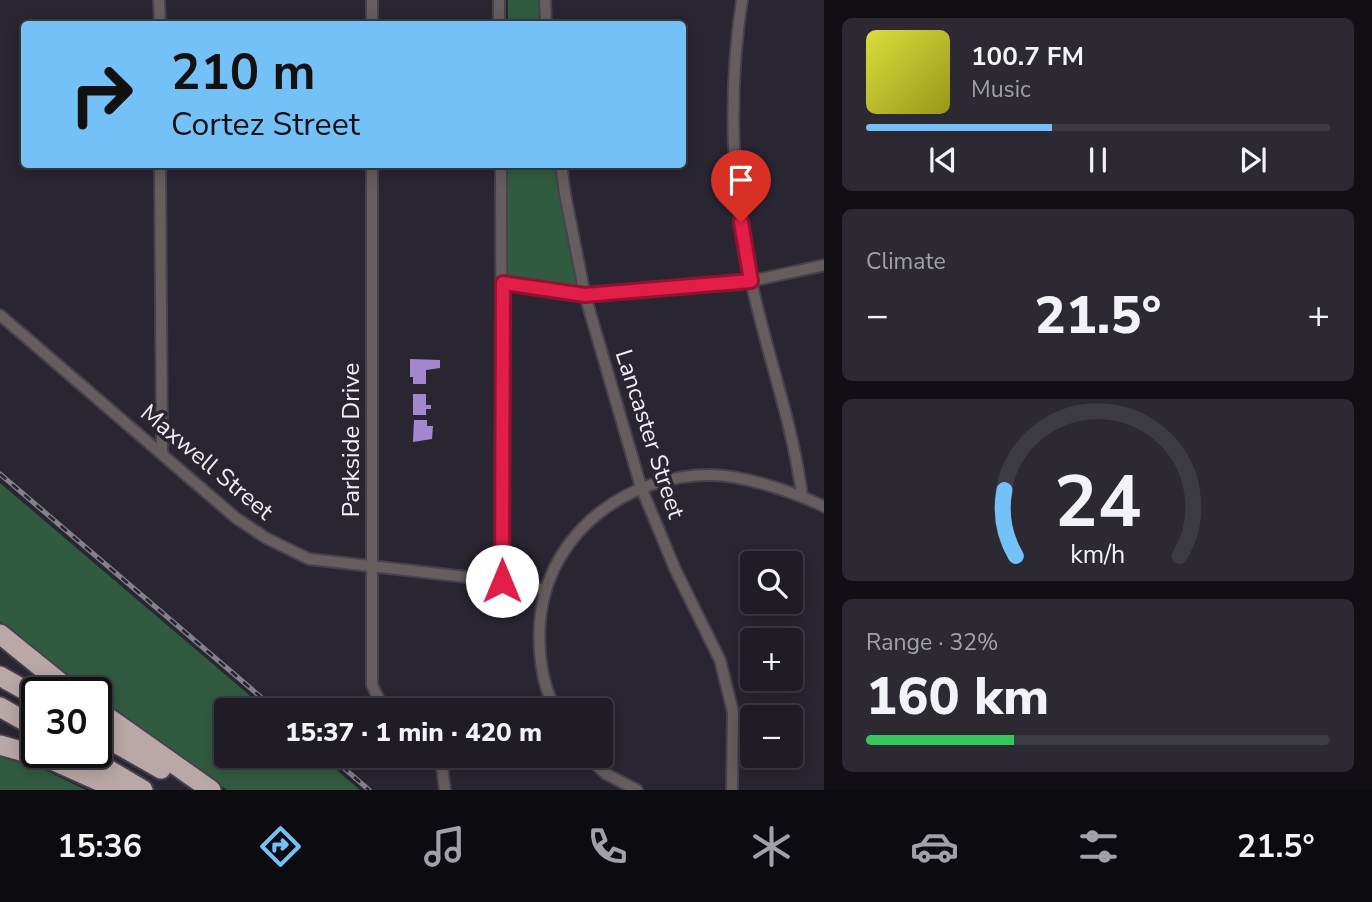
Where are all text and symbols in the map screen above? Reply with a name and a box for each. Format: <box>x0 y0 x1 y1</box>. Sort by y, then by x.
text: 210 m <box>171 39 315 106</box>
text: 100.7 FM <box>971 39 1084 74</box>
icon: right <box>56 49 147 140</box>
text: Music <box>971 74 1031 105</box>
text: Cortez Street <box>171 103 360 146</box>
icon: previous <box>924 141 962 179</box>
icon: pause <box>1079 141 1117 179</box>
icon: next <box>1234 141 1272 179</box>
pin <box>711 150 771 222</box>
icon: arrive <box>722 161 760 199</box>
text: Climate <box>866 246 946 277</box>
text: 21.5° <box>1034 280 1162 351</box>
text: − <box>866 290 889 341</box>
text: + <box>1307 290 1330 341</box>
street label: Lancaster Street <box>608 345 693 523</box>
street label: Parkside Drive <box>335 363 367 517</box>
street label: Maxwell Street <box>134 397 281 527</box>
text: 24 <box>1054 453 1142 553</box>
text: km/h <box>1070 538 1126 572</box>
position arrow <box>465 544 539 618</box>
map controls <box>740 551 803 768</box>
button: search <box>740 551 803 614</box>
text: Range · 32% <box>866 627 998 658</box>
button: + <box>740 628 803 691</box>
text: 160 km <box>866 661 1049 732</box>
speed limit sign: 30 <box>21 677 112 768</box>
button: − <box>740 705 803 768</box>
text: 15:37 · 1 min · 420 m <box>285 715 542 750</box>
icon: directions <box>256 822 305 871</box>
icon: music <box>420 822 469 871</box>
icon: phone <box>583 822 632 871</box>
icon: climate <box>747 822 796 871</box>
icon: car <box>910 822 959 871</box>
icon: filters <box>1074 822 1123 871</box>
text: 15:36 <box>57 825 142 868</box>
text: 21.5° <box>1237 825 1315 868</box>

